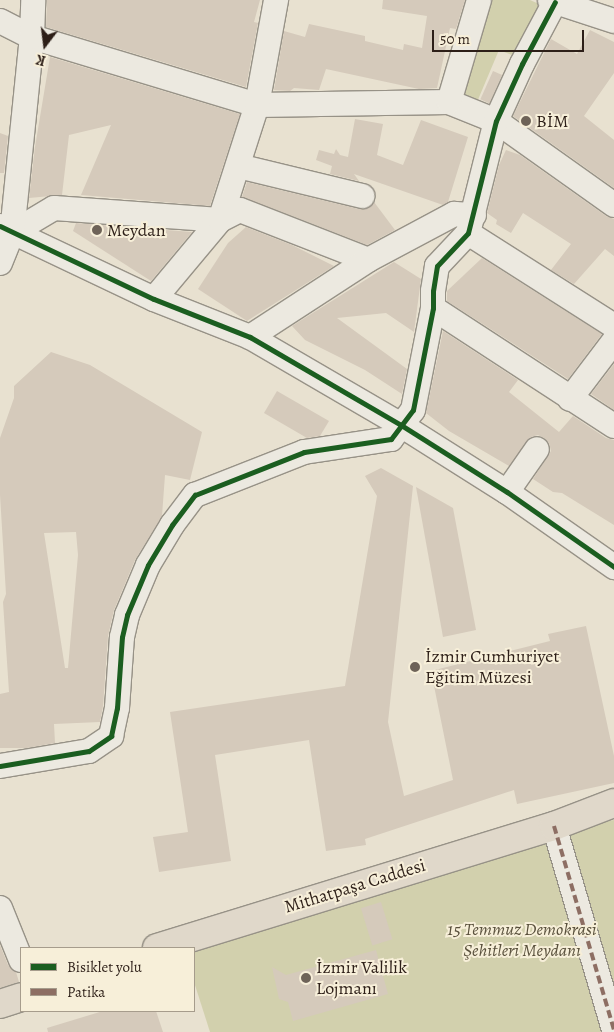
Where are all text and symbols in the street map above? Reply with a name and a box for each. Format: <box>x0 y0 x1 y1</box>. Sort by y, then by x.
north arrow <box>20 20 70 70</box>
scale bar <box>434 20 586 52</box>
text: 50 m <box>440 29 470 49</box>
text: K <box>34 50 48 70</box>
place label: BİM <box>536 110 568 132</box>
marker: BİM <box>520 115 532 127</box>
place label: Meydan <box>107 219 166 241</box>
marker: Meydan <box>91 224 103 236</box>
place label: İzmir Cumhuriyet Eğitim Müzesi <box>425 646 559 689</box>
marker: İzmir Cumhuriyet Eğitim Müzesi <box>409 661 421 673</box>
street label: Mithatpaşa Caddesi <box>282 854 428 918</box>
park label: 15 Temmuz Demokrasi Şehitleri Meydanı <box>447 919 597 962</box>
legend <box>20 947 195 1012</box>
text: Bisiklet yolu <box>67 957 142 977</box>
place label: İzmir Valilik Lojmanı <box>316 957 407 1000</box>
marker: İzmir Valilik Lojmanı <box>300 972 312 984</box>
text: Patika <box>67 982 105 1002</box>

